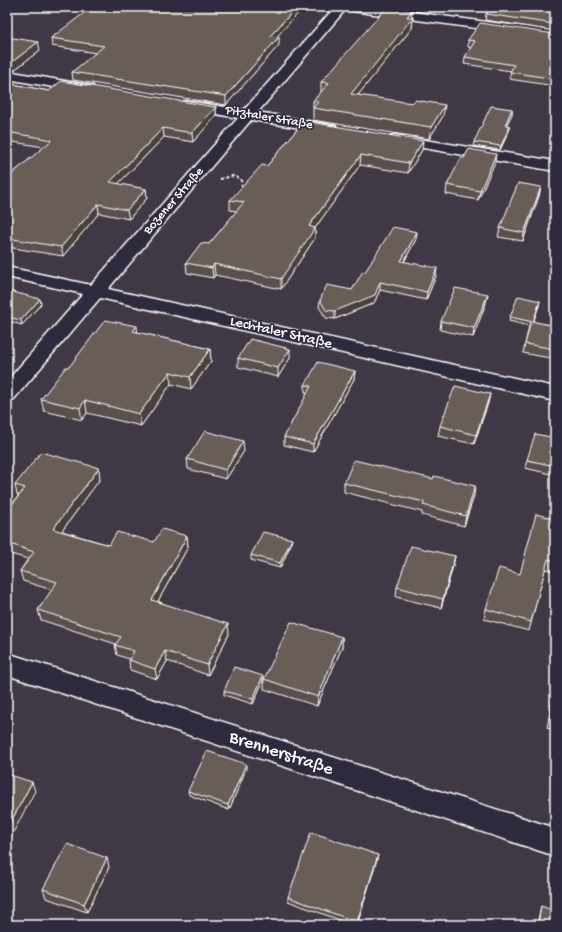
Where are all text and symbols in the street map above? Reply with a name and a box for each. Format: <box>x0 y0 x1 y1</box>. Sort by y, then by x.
street label: Pitztaler Straße <box>223 103 314 133</box>
street label: Bozener Straße <box>140 164 207 238</box>
street label: Lechtaler Straße <box>228 312 334 354</box>
street label: Brennerstraße <box>225 727 336 781</box>

